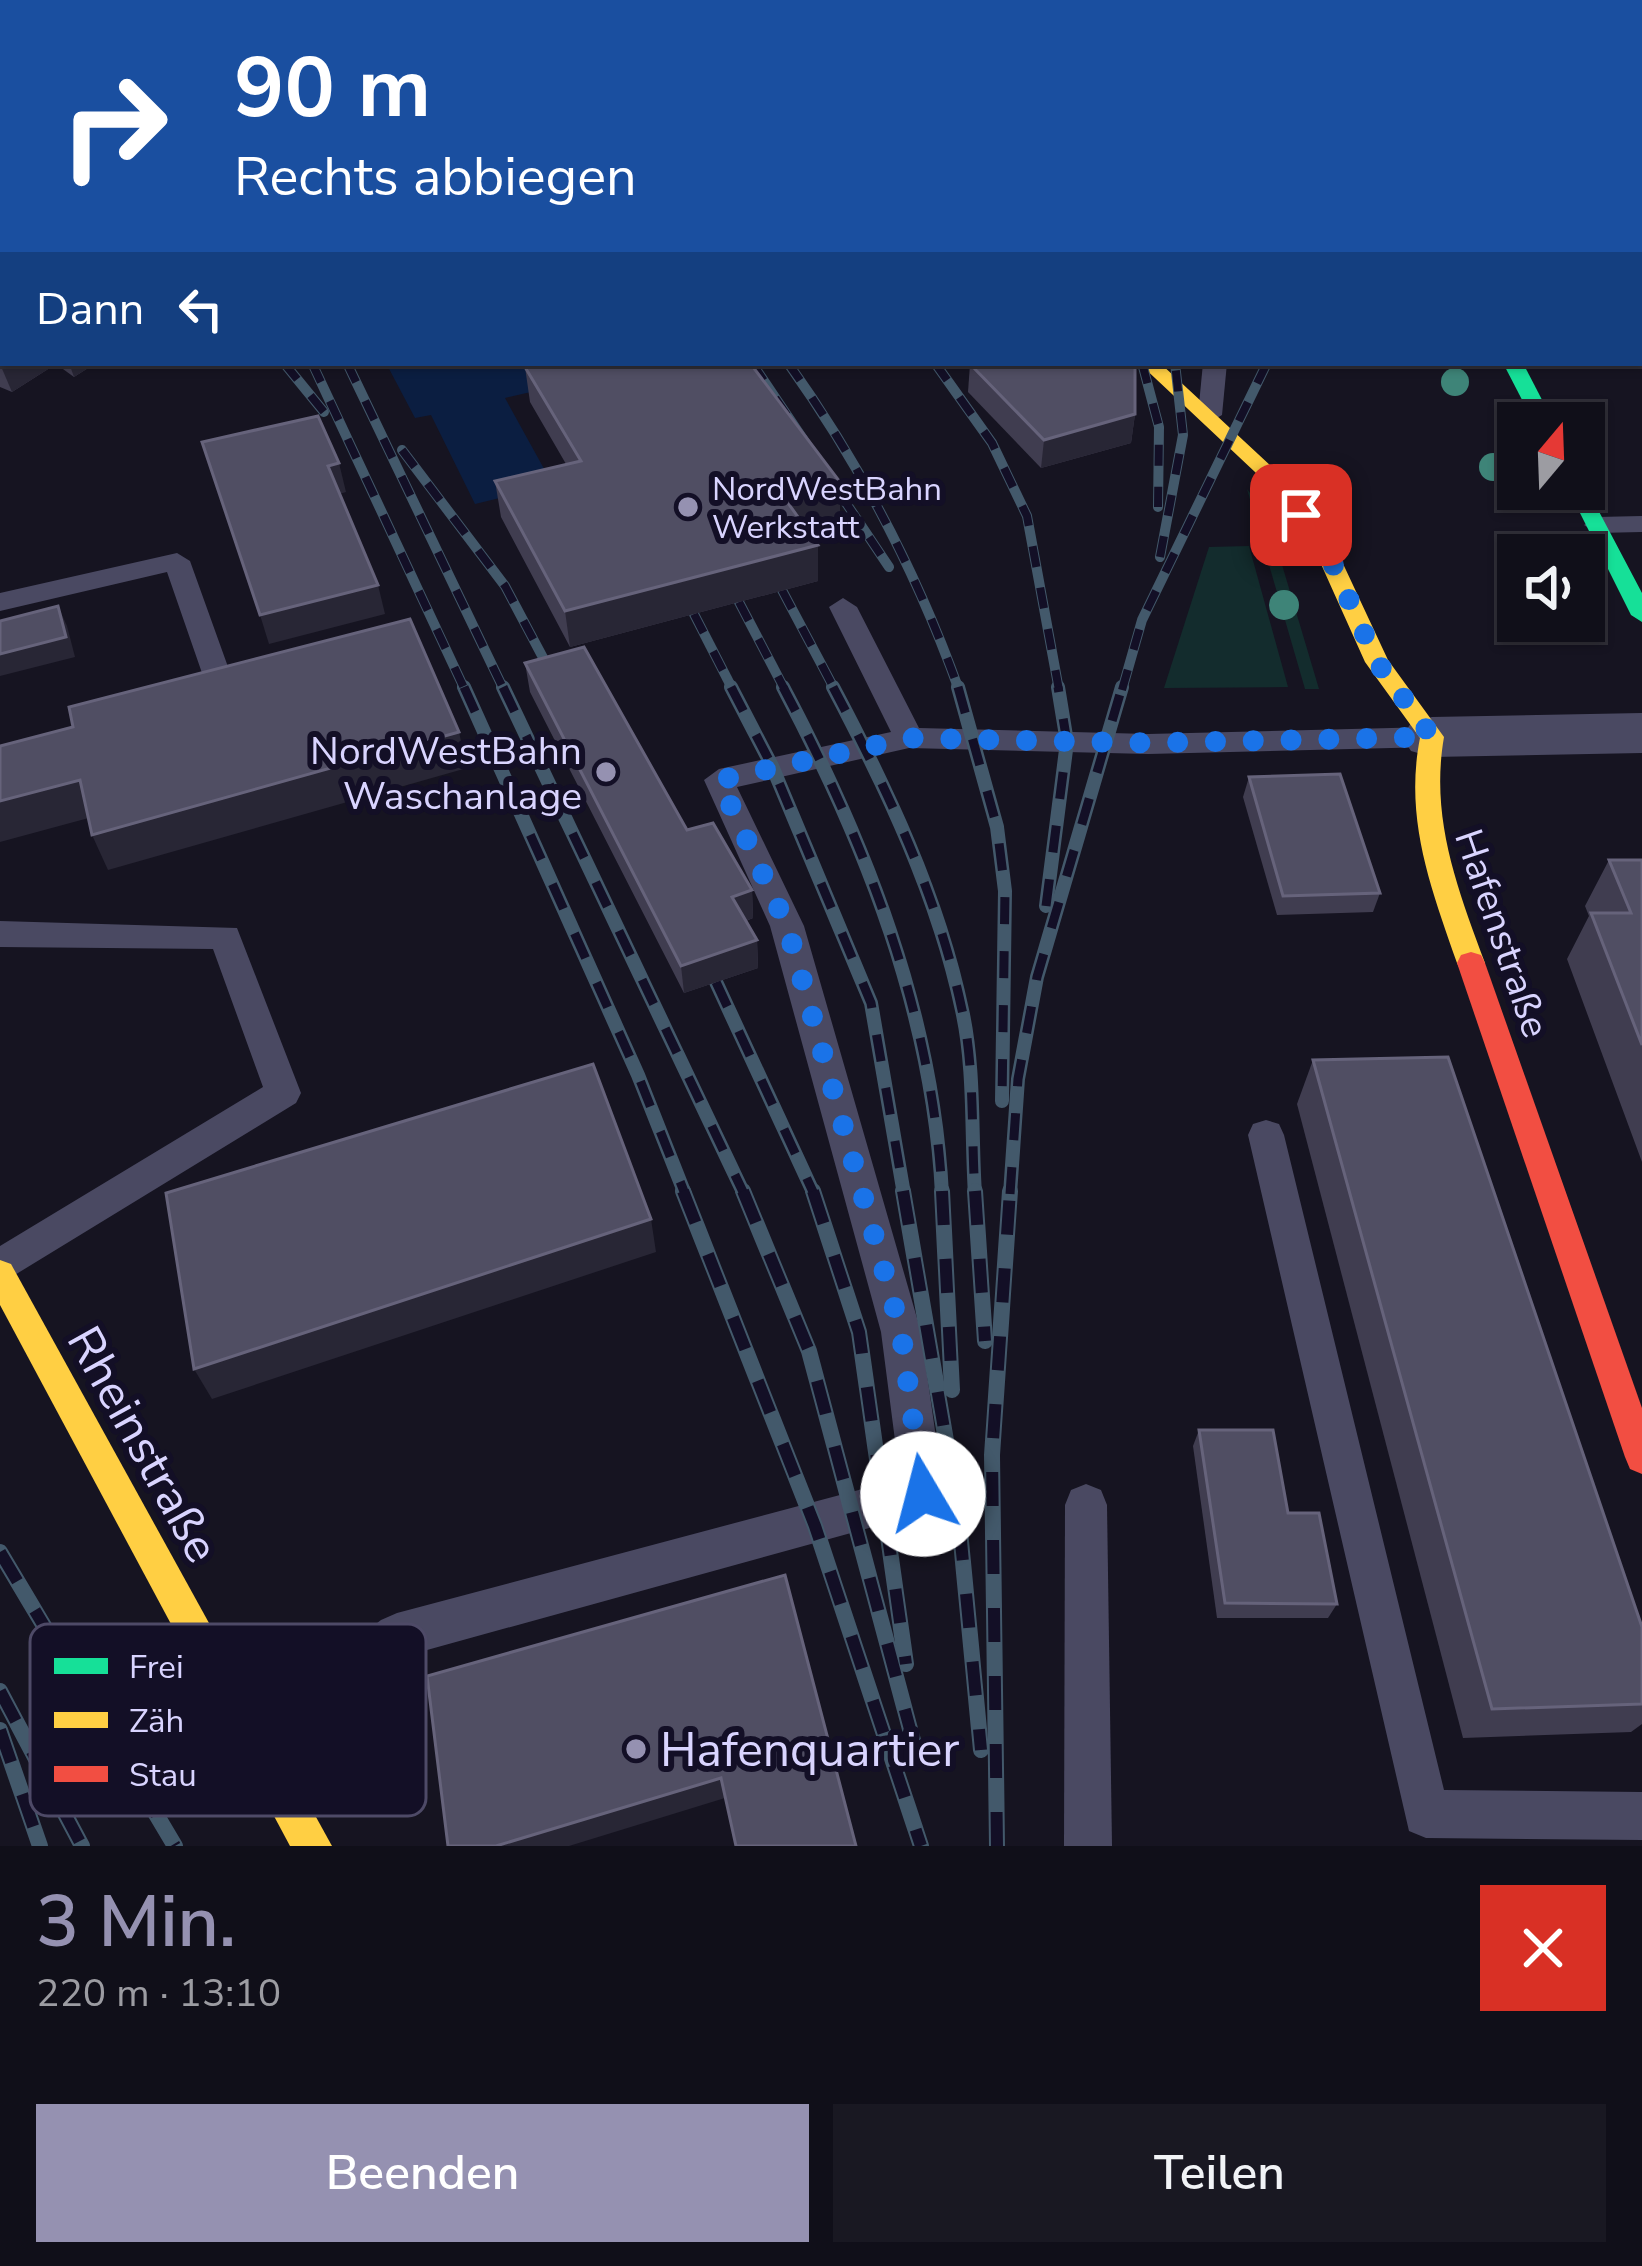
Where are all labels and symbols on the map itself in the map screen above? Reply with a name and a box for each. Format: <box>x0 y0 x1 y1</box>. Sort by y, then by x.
north arrow <box>1497 402 1605 510</box>
pin <box>1250 464 1352 566</box>
place label: NordWestBahn Werkstatt <box>712 467 942 550</box>
marker: NordWestBahn Werkstatt <box>675 494 701 520</box>
place label: NordWestBahn Waschanlage <box>310 725 582 823</box>
marker: NordWestBahn Waschanlage <box>593 759 619 785</box>
street label: Hafenstraße <box>1441 822 1562 1045</box>
street label: Rheinstraße <box>51 1315 235 1574</box>
position arrow <box>860 1431 986 1557</box>
legend <box>30 1624 426 1816</box>
text: Frei <box>129 1645 184 1690</box>
text: Zäh <box>129 1699 184 1744</box>
place label: Hafenquartier <box>660 1717 960 1783</box>
marker: Hafenquartier <box>623 1736 649 1762</box>
text: Stau <box>129 1753 197 1798</box>

